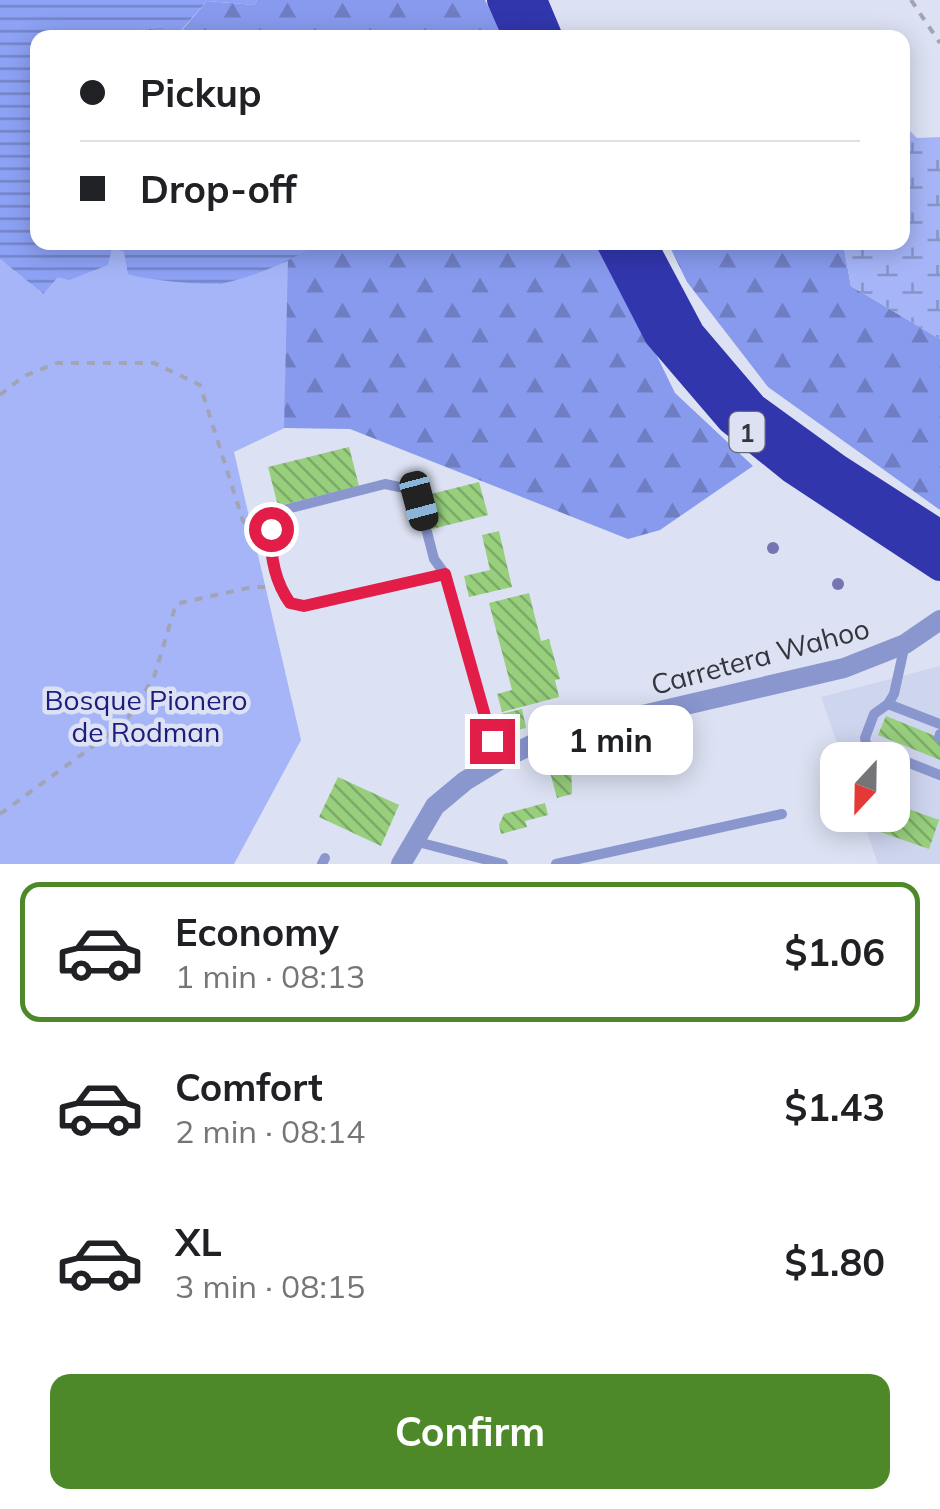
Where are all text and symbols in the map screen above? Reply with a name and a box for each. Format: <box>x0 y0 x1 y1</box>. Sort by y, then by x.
text: Pickup <box>140 69 262 117</box>
text: Drop-off <box>140 165 297 213</box>
road number: 1 <box>730 412 764 452</box>
car <box>397 468 441 534</box>
route start <box>249 507 294 552</box>
street label: Carretera Wahoo <box>647 610 873 702</box>
park label: Bosque Pionero de Rodman <box>45 682 247 749</box>
callout: 1 min <box>527 706 692 776</box>
route end <box>470 719 515 764</box>
text: 1 min <box>568 720 653 760</box>
north arrow <box>820 742 910 832</box>
map controls <box>820 742 910 832</box>
icon: car <box>55 907 145 997</box>
text: Economy <box>175 908 339 956</box>
text: $1.06 <box>784 928 885 976</box>
text: 1 min · 08:13 <box>175 956 365 996</box>
icon: car <box>55 1062 145 1152</box>
text: Comfort <box>175 1063 323 1111</box>
text: $1.43 <box>784 1083 885 1131</box>
text: 2 min · 08:14 <box>175 1111 365 1151</box>
icon: car <box>55 1217 145 1307</box>
text: XL <box>175 1218 222 1266</box>
text: $1.80 <box>784 1238 885 1286</box>
text: 3 min · 08:15 <box>175 1266 365 1306</box>
button: Confirm <box>50 1374 890 1489</box>

